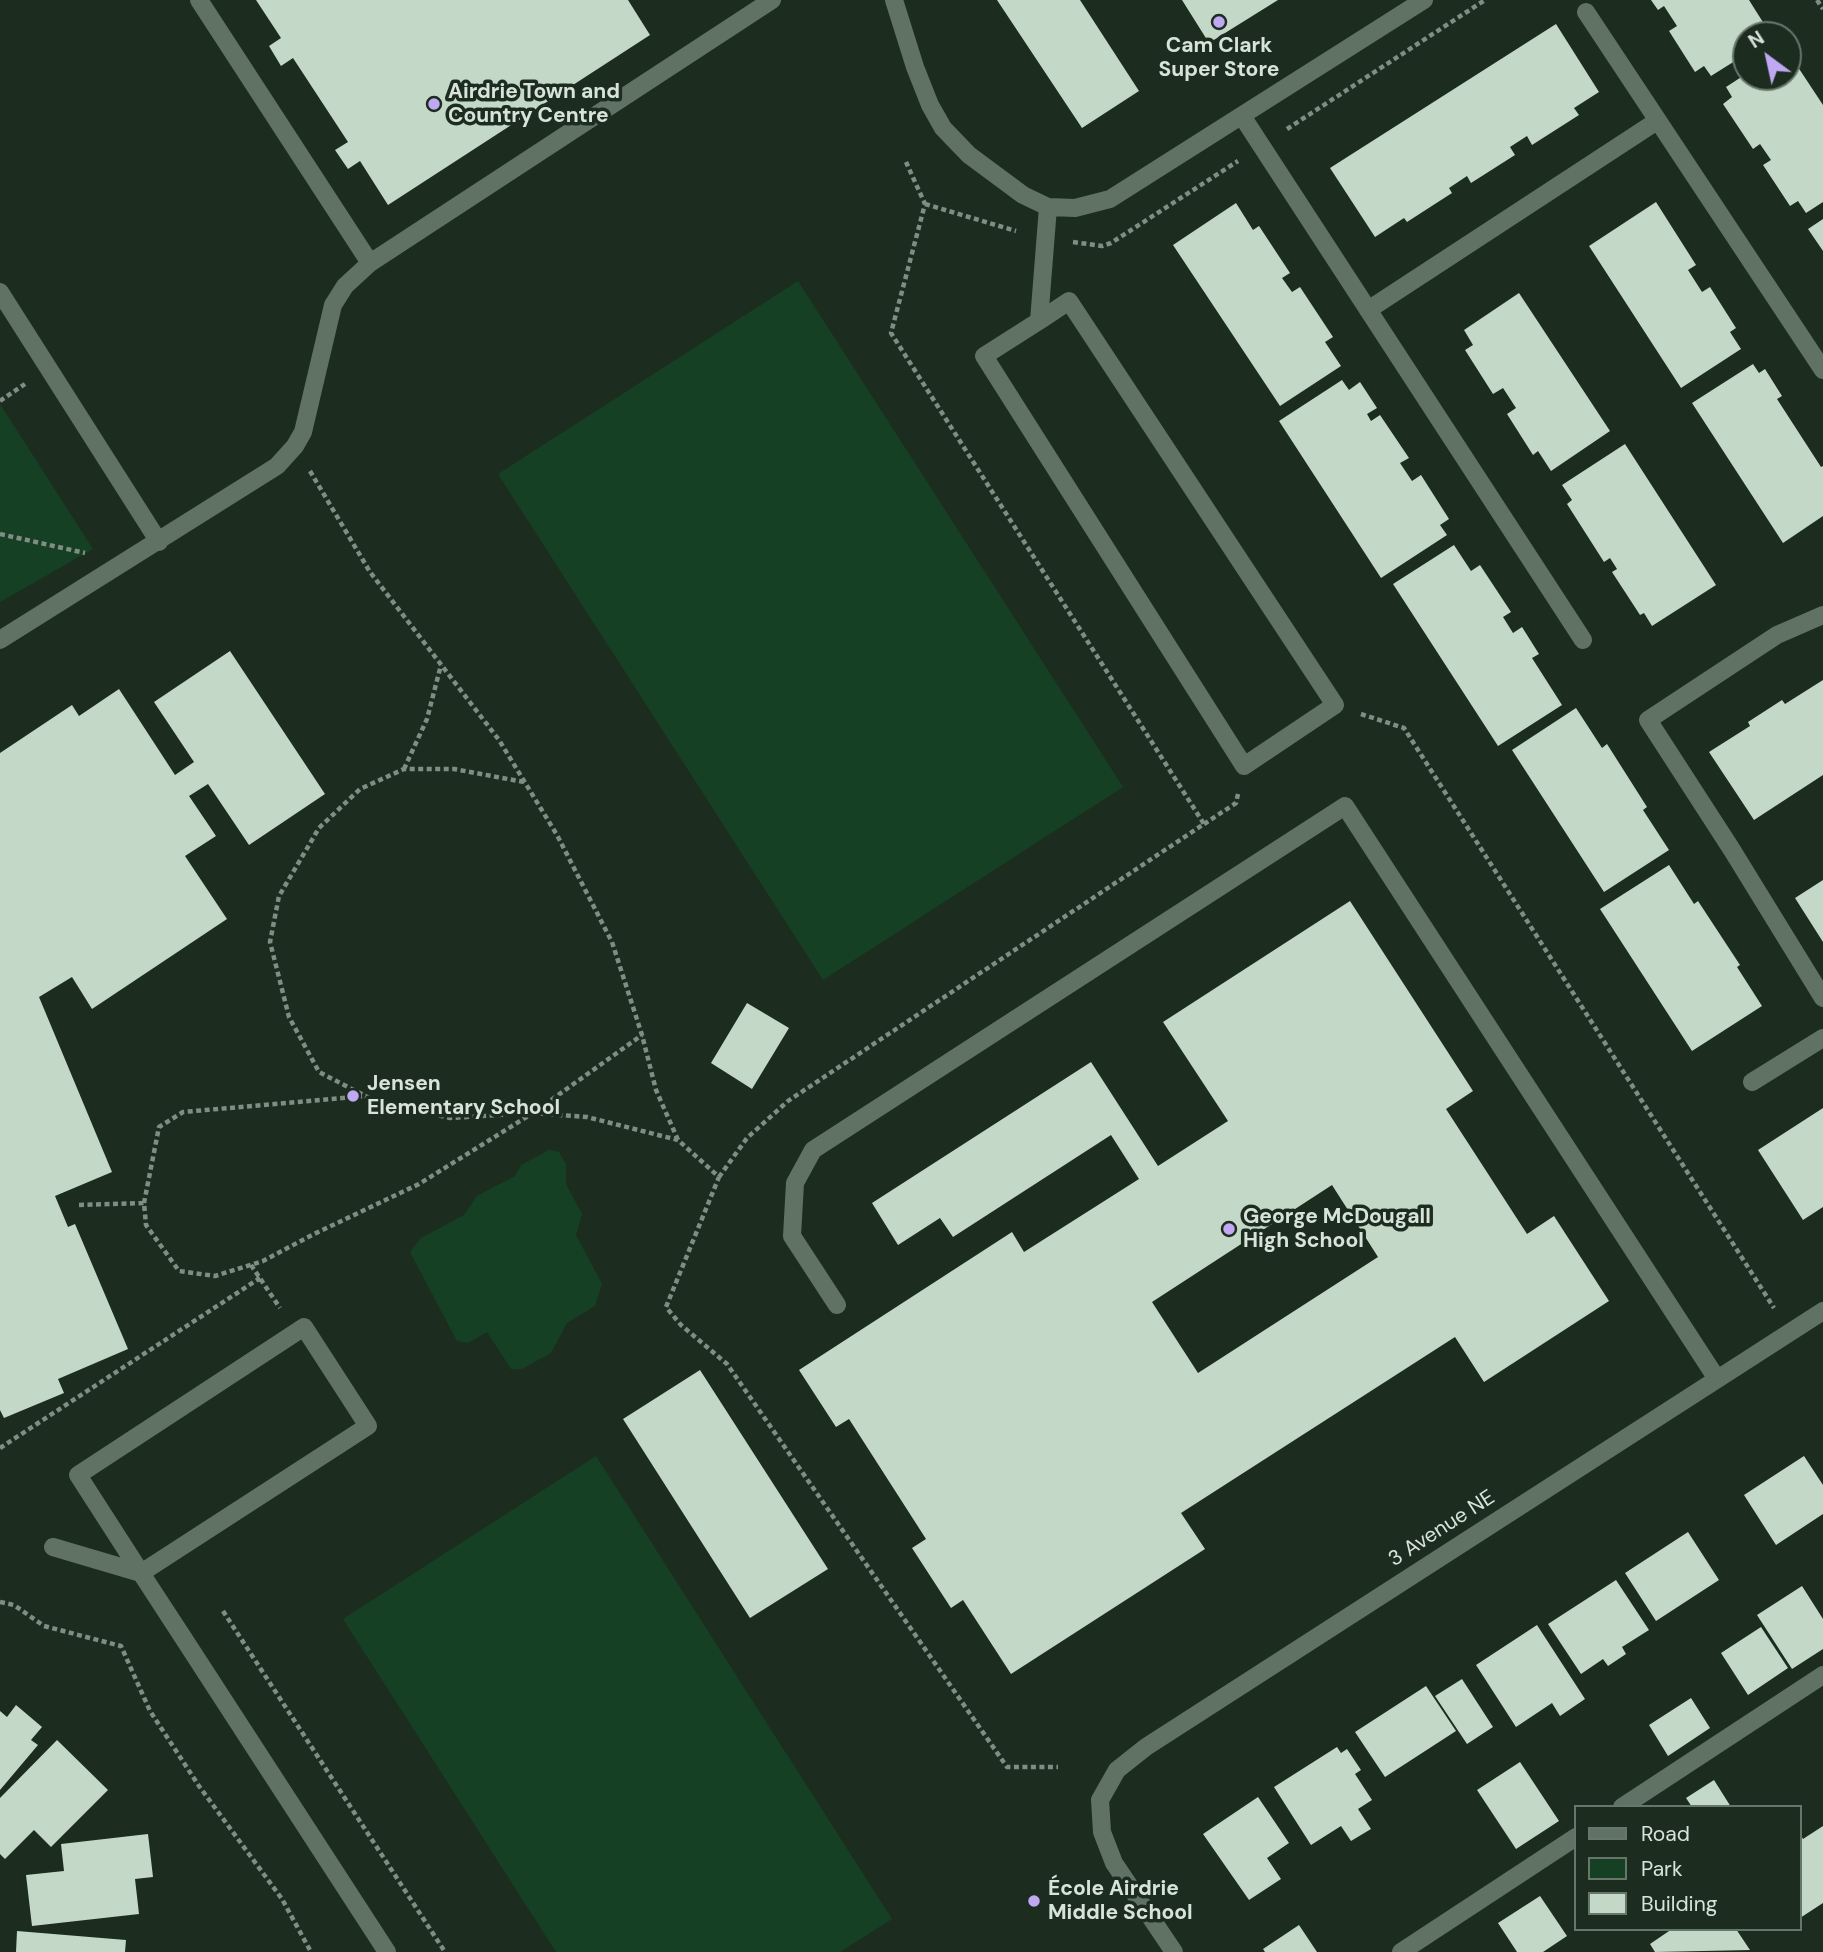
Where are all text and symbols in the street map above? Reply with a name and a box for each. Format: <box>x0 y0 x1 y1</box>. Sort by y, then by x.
marker: Cam Clark Super Store <box>1211 14 1227 30</box>
north arrow <box>1732 21 1802 91</box>
text: N <box>1744 25 1769 54</box>
place label: Cam Clark Super Store <box>1159 33 1279 83</box>
place label: Airdrie Town and Country Centre <box>448 79 620 129</box>
marker: Airdrie Town and Country Centre <box>426 96 442 112</box>
place label: Jensen Elementary School <box>367 1071 560 1121</box>
marker: Jensen Elementary School <box>345 1088 361 1104</box>
place label: George McDougall High School <box>1243 1204 1431 1254</box>
marker: George McDougall High School <box>1221 1221 1237 1237</box>
street label: 3 Avenue NE <box>1384 1485 1500 1573</box>
legend <box>1574 1805 1802 1931</box>
text: Road <box>1641 1820 1690 1848</box>
text: Park <box>1641 1855 1682 1883</box>
place label: École Airdrie Middle School <box>1048 1876 1193 1926</box>
text: Building <box>1641 1890 1717 1918</box>
marker: École Airdrie Middle School <box>1026 1893 1042 1909</box>

